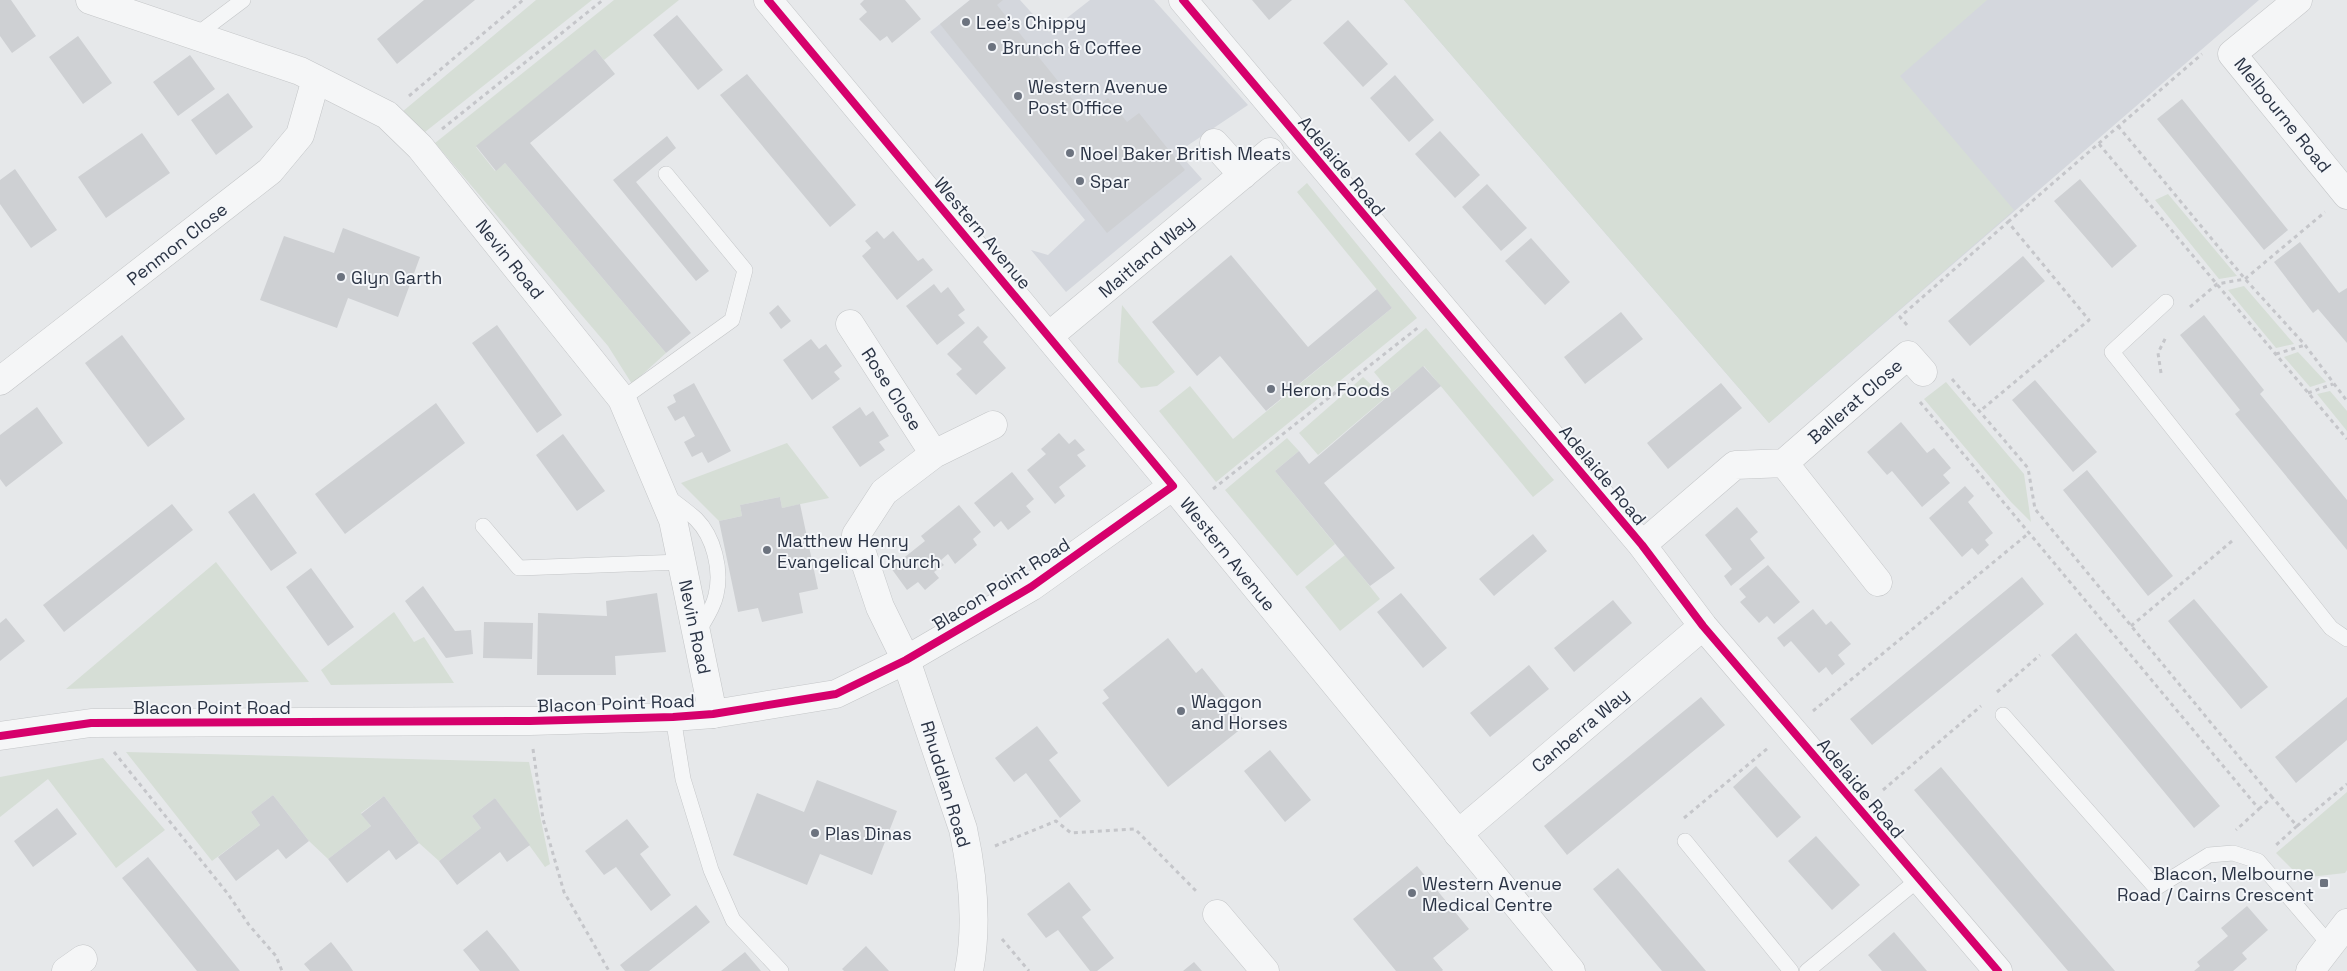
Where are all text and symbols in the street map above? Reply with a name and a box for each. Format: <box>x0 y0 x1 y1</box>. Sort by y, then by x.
place label: Lee's Chippy <box>976 11 1086 34</box>
marker: Lee's Chippy <box>960 16 972 28</box>
place label: Brunch & Coffee <box>1002 36 1142 59</box>
marker: Brunch & Coffee <box>986 41 998 53</box>
street label: Melbourne Road <box>2229 53 2337 177</box>
place label: Western Avenue Post Office <box>1028 75 1168 119</box>
marker: Western Avenue Post Office <box>1012 90 1024 102</box>
street label: Adelaide Road <box>1293 111 1391 221</box>
place label: Noel Baker British Meats <box>1080 142 1291 165</box>
marker: Noel Baker British Meats <box>1064 147 1076 159</box>
place label: Spar <box>1090 170 1130 193</box>
street label: Western Avenue <box>929 172 1037 294</box>
marker: Spar <box>1074 175 1086 187</box>
street label: Penmon Close <box>122 197 232 291</box>
street label: Maitland Way <box>1094 210 1198 302</box>
street label: Nevin Road <box>471 214 549 304</box>
place label: Glyn Garth <box>351 266 442 289</box>
marker: Glyn Garth <box>335 271 347 283</box>
street label: Rose Close <box>857 343 927 435</box>
street label: Ballerat Close <box>1803 354 1907 448</box>
place label: Heron Foods <box>1281 378 1390 401</box>
marker: Heron Foods <box>1265 383 1277 395</box>
street label: Adelaide Road <box>1554 420 1652 530</box>
street label: Western Avenue <box>1175 492 1281 616</box>
place label: Matthew Henry Evangelical Church <box>777 529 941 573</box>
street label: Blacon Point Road <box>928 532 1074 636</box>
marker: Matthew Henry Evangelical Church <box>761 544 773 556</box>
street label: Nevin Road <box>674 578 716 676</box>
street label: Canberra Way <box>1527 683 1633 777</box>
street label: Blacon Point Road <box>537 689 695 717</box>
place label: Waggon and Horses <box>1191 690 1288 734</box>
street label: Blacon Point Road <box>133 696 291 719</box>
marker: Waggon and Horses <box>1175 705 1187 717</box>
street label: Rhuddlan Road <box>916 718 976 850</box>
street label: Adelaide Road <box>1812 733 1910 843</box>
place label: Plas Dinas <box>825 822 912 845</box>
marker: Plas Dinas <box>809 827 821 839</box>
place label: Blacon, Melbourne Road / Cairns Crescent <box>2117 862 2314 906</box>
place label: Western Avenue Medical Centre <box>1422 872 1562 916</box>
marker: Blacon, Melbourne Road / Cairns Crescent <box>2318 877 2330 889</box>
marker: Western Avenue Medical Centre <box>1406 887 1418 899</box>

